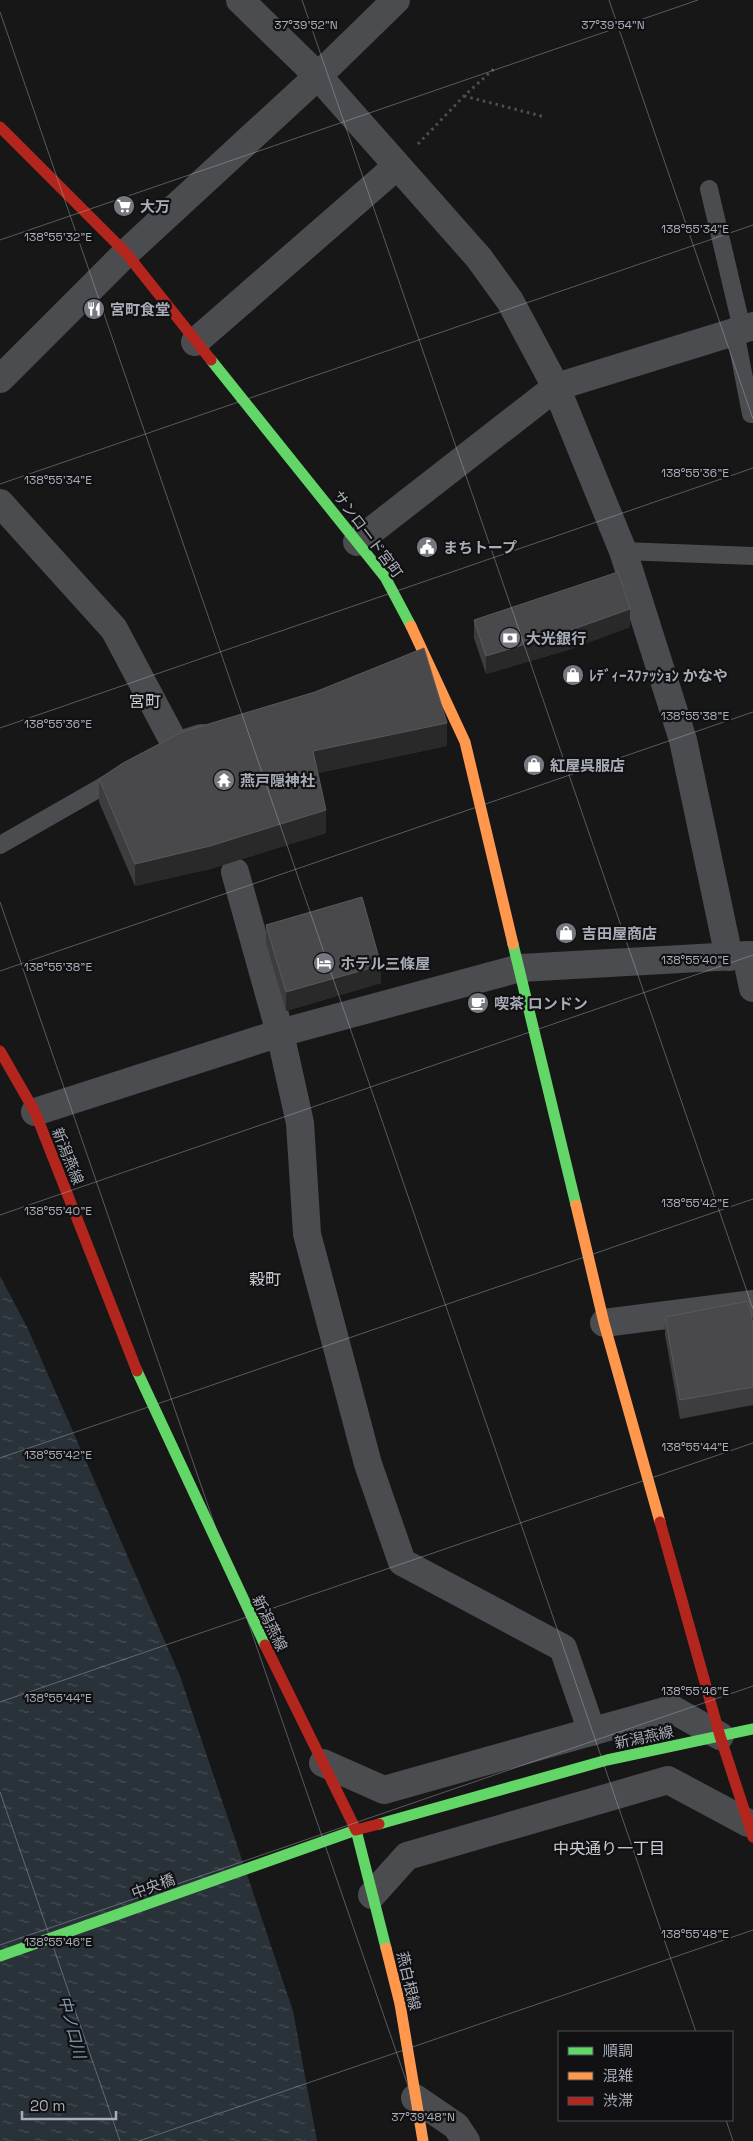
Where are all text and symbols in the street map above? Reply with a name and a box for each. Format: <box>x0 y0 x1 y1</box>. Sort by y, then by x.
text: 37°39'52"N <box>274 17 338 33</box>
text: 37°39'54"N <box>581 17 645 33</box>
supermarket icon: 大万 <box>112 194 136 218</box>
place label: 大万 <box>140 197 170 216</box>
text: 138°55'34"E <box>661 221 729 237</box>
text: 138°55'32"E <box>24 229 92 245</box>
restaurant icon: 宮町食堂 <box>82 297 106 321</box>
place label: 宮町食堂 <box>110 300 170 319</box>
text: 138°55'36"E <box>661 465 729 481</box>
text: 138°55'34"E <box>24 472 92 488</box>
street label: サンロード宮町 <box>329 486 407 582</box>
public building icon: まちトープ <box>415 535 439 559</box>
place label: まちトープ <box>443 538 517 557</box>
bank icon: 大光銀行 <box>498 626 522 650</box>
place label: 大光銀行 <box>526 629 586 648</box>
shop icon: ﾚﾃﾞｨｰｽﾌｧｯｼｮﾝ かなや <box>561 663 585 687</box>
place label: ﾚﾃﾞｨｰｽﾌｧｯｼｮﾝ かなや <box>589 666 728 685</box>
district label: 宮町 <box>129 691 161 712</box>
text: 138°55'38"E <box>661 708 729 724</box>
text: 138°55'36"E <box>24 716 92 732</box>
shop icon: 紅屋呉服店 <box>522 753 546 777</box>
place label: 紅屋呉服店 <box>550 756 625 775</box>
temple icon: 燕戸隠神社 <box>212 768 236 792</box>
place label: 燕戸隠神社 <box>240 771 315 790</box>
shop icon: 吉田屋商店 <box>554 921 578 945</box>
place label: 吉田屋商店 <box>582 924 657 943</box>
hotel icon: ホテル三條屋 <box>312 951 336 975</box>
text: 138°55'40"E <box>661 952 729 968</box>
place label: ホテル三條屋 <box>340 954 430 973</box>
text: 138°55'38"E <box>24 959 92 975</box>
cafe icon: 喫茶 ロンドン <box>466 991 490 1015</box>
place label: 喫茶 ロンドン <box>494 994 588 1013</box>
street label: 新潟燕線 <box>48 1125 88 1187</box>
text: 138°55'42"E <box>661 1195 729 1211</box>
text: 138°55'40"E <box>24 1203 92 1219</box>
district label: 穀町 <box>249 1269 281 1290</box>
text: 138°55'44"E <box>661 1439 729 1455</box>
text: 138°55'42"E <box>24 1447 92 1463</box>
street label: 新潟燕線 <box>248 1592 292 1654</box>
text: 138°55'46"E <box>661 1683 729 1699</box>
text: 138°55'44"E <box>24 1690 92 1706</box>
street label: 新潟燕線 <box>613 1721 675 1753</box>
district label: 中央通り一丁目 <box>553 1838 665 1859</box>
street label: 中央橋 <box>129 1869 177 1903</box>
text: 138°55'48"E <box>661 1926 729 1942</box>
text: 138°55'46"E <box>24 1934 92 1950</box>
street label: 燕白根線 <box>393 1950 425 2012</box>
water label: 中ノ口川 <box>54 1993 91 2063</box>
legend <box>558 2031 733 2121</box>
text: 順調 <box>603 2041 633 2060</box>
text: 混雑 <box>603 2066 633 2085</box>
scale bar <box>22 2088 116 2120</box>
text: 渋滞 <box>603 2091 633 2110</box>
text: 20 m <box>30 2096 65 2115</box>
text: 37°39'48"N <box>391 2109 455 2125</box>

